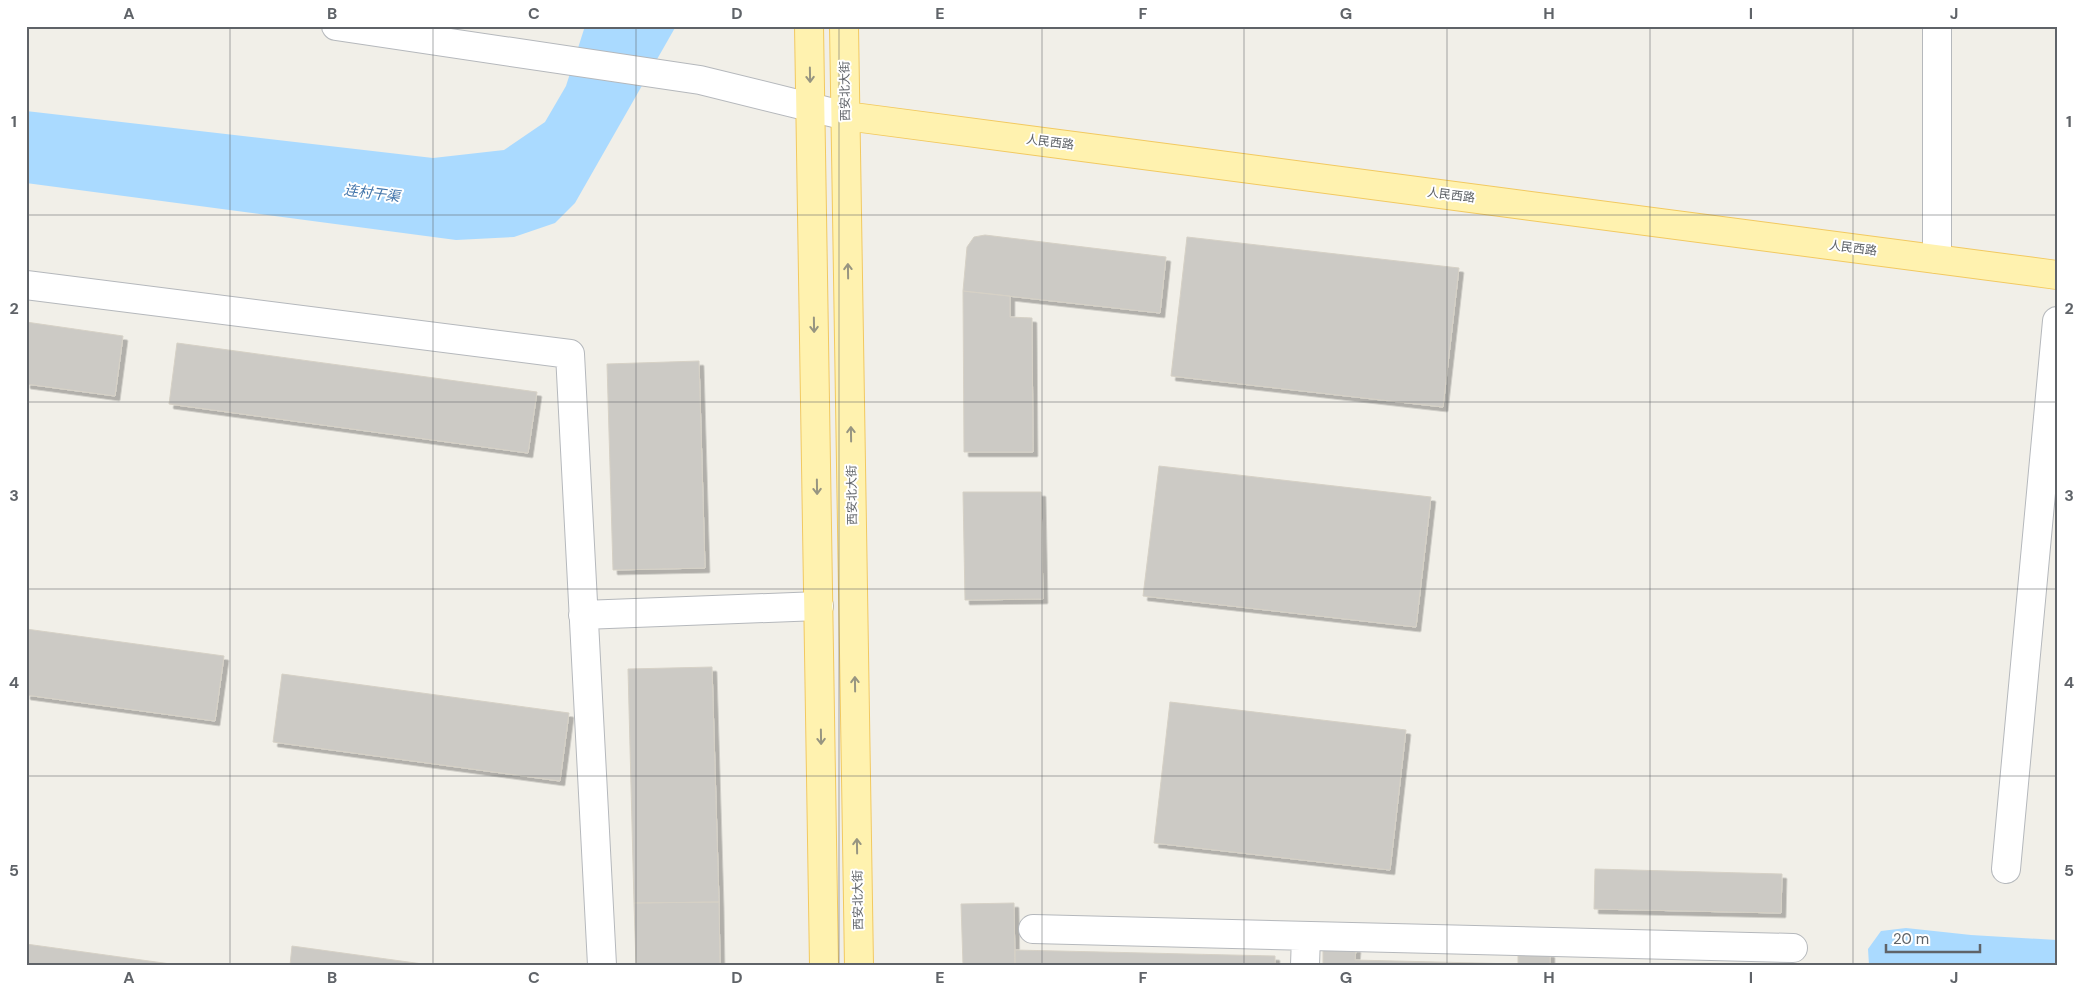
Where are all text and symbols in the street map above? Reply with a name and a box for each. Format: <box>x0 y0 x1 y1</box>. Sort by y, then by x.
text: A <box>123 3 135 24</box>
text: B <box>327 3 337 24</box>
text: C <box>528 3 540 24</box>
text: D <box>731 3 743 24</box>
text: E <box>935 3 945 24</box>
text: F <box>1139 3 1148 24</box>
text: G <box>1340 3 1352 24</box>
text: H <box>1543 3 1555 24</box>
text: I <box>1749 3 1753 24</box>
text: J <box>1950 3 1958 24</box>
street label: 西安北大街 <box>836 61 854 121</box>
one-way arrow <box>805 66 815 83</box>
text: 1 <box>11 111 17 132</box>
text: 1 <box>2066 111 2072 132</box>
street label: 人民西路 <box>1025 131 1075 153</box>
water label: 连村干渠 <box>343 181 403 206</box>
street label: 人民西路 <box>1426 184 1476 206</box>
street label: 人民西路 <box>1828 237 1878 259</box>
one-way arrow <box>843 263 853 280</box>
text: 2 <box>9 298 19 319</box>
text: 2 <box>2064 298 2074 319</box>
one-way arrow <box>809 316 819 333</box>
one-way arrow <box>846 426 856 442</box>
street label: 西安北大街 <box>843 465 861 525</box>
one-way arrow <box>812 479 822 495</box>
text: 3 <box>9 485 19 506</box>
text: 3 <box>2064 485 2074 506</box>
text: 4 <box>9 672 19 693</box>
text: 4 <box>2064 672 2074 693</box>
one-way arrow <box>850 676 859 692</box>
one-way arrow <box>816 729 825 745</box>
one-way arrow <box>852 838 862 854</box>
text: 5 <box>9 860 19 881</box>
text: 5 <box>2064 860 2074 881</box>
street label: 西安北大街 <box>849 870 867 930</box>
scale bar <box>1886 921 1979 953</box>
text: 20 m <box>1893 929 1929 949</box>
text: A <box>123 967 135 988</box>
text: B <box>327 967 337 988</box>
text: C <box>528 967 540 988</box>
text: D <box>731 967 743 988</box>
text: E <box>935 967 945 988</box>
text: F <box>1139 967 1148 988</box>
text: G <box>1340 967 1352 988</box>
text: H <box>1543 967 1555 988</box>
text: I <box>1749 967 1753 988</box>
text: J <box>1950 967 1958 988</box>

